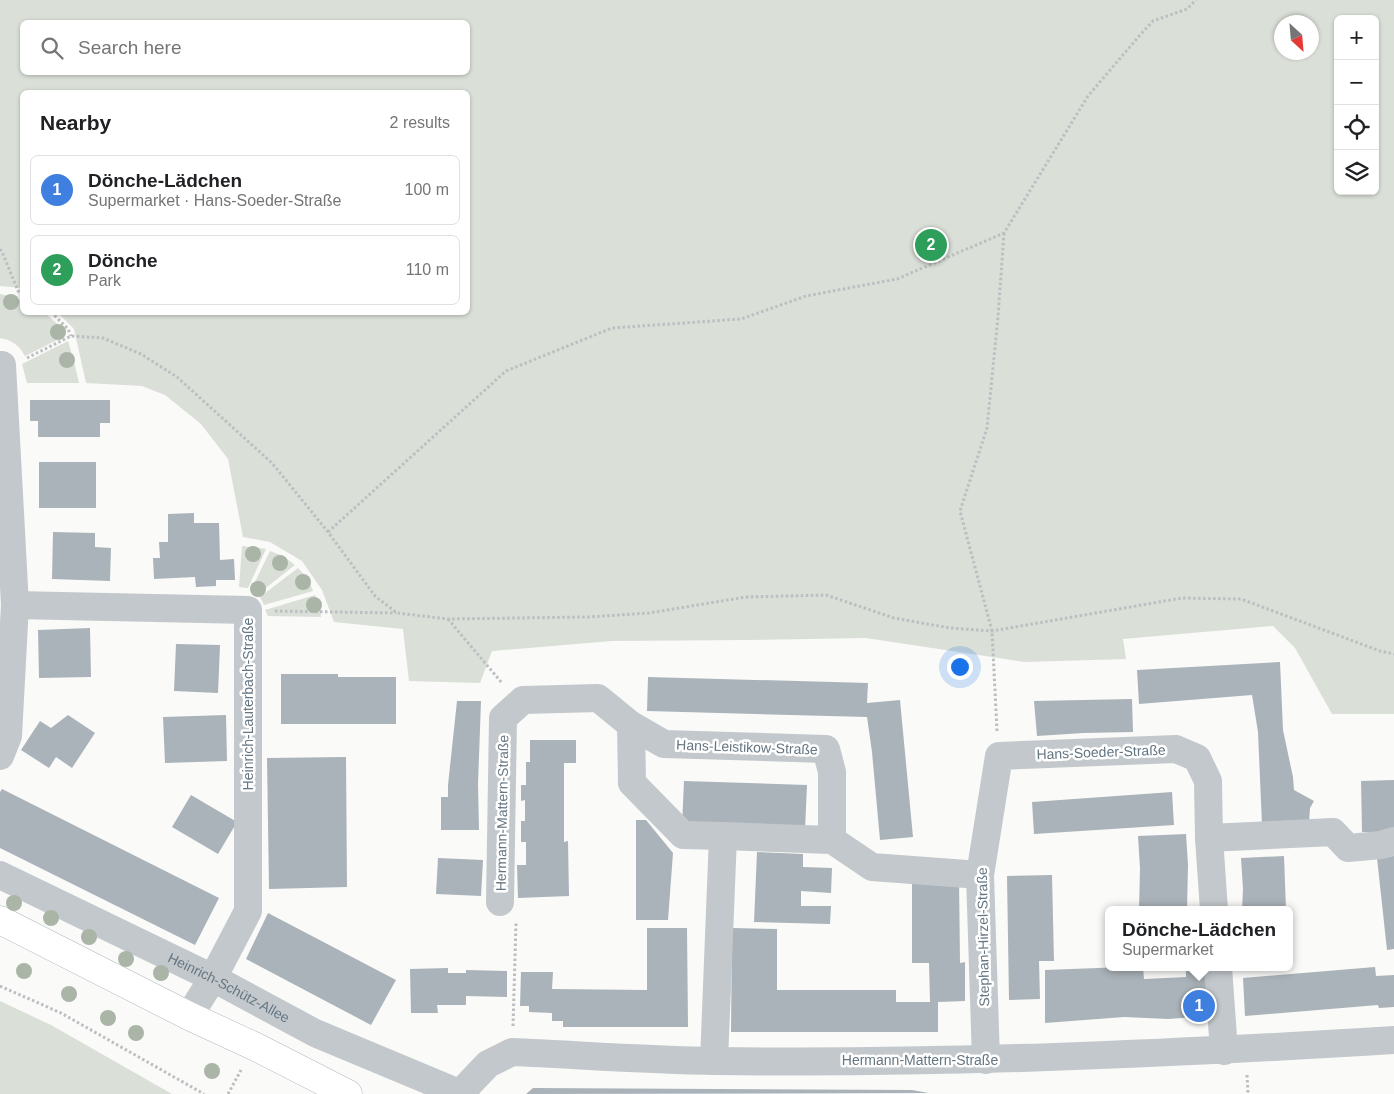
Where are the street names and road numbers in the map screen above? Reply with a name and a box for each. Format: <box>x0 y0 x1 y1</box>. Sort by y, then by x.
street label: Heinrich-Lauterbach-Straße <box>240 617 256 790</box>
street label: Hermann-Mattern-Straße <box>493 734 511 891</box>
street label: Hans-Leistikow-Straße <box>676 737 818 757</box>
street label: Hans-Soeder-Straße <box>1036 742 1166 762</box>
street label: Stephan-Hirzel-Straße <box>974 867 992 1007</box>
street label: Heinrich-Schütz-Allee <box>165 949 292 1026</box>
street label: Hermann-Mattern-Straße <box>842 1052 998 1068</box>

